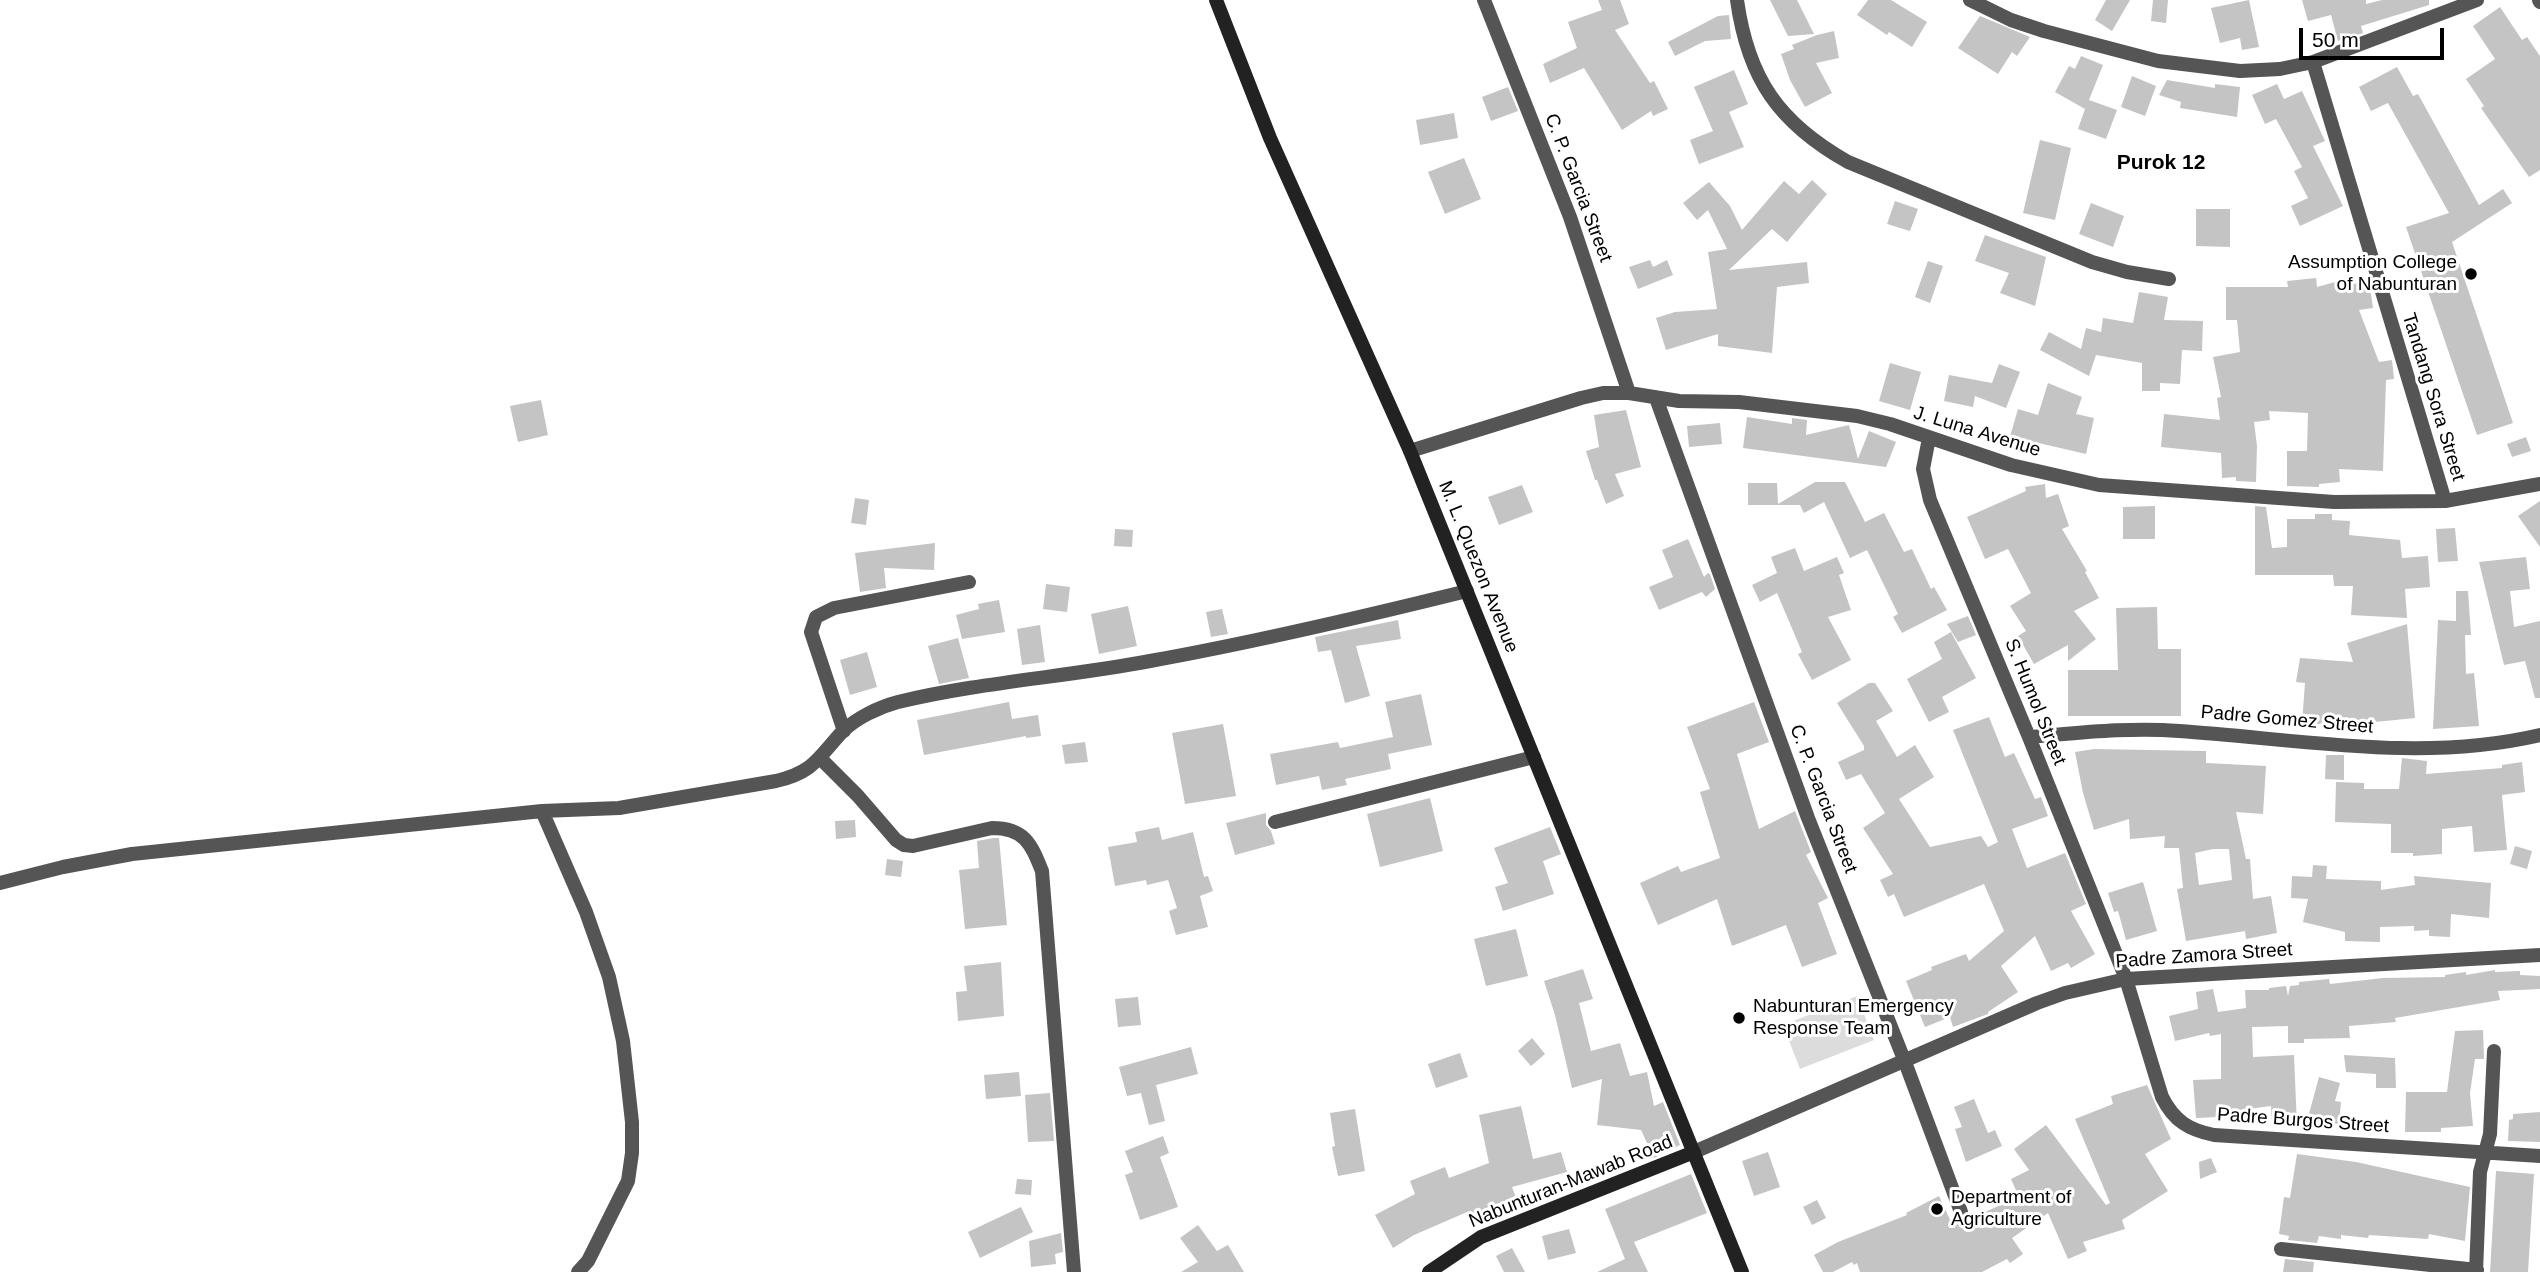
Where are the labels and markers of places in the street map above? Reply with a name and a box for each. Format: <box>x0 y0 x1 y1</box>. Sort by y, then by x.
place label: Assumption College of Nabunturan <box>2288 252 2457 296</box>
marker: Assumption College of Nabunturan <box>2463 266 2479 282</box>
place label: Nabunturan Emergency Response Team <box>1753 996 1954 1040</box>
marker: Nabunturan Emergency Response Team <box>1731 1010 1747 1026</box>
place label: Department of Agriculture <box>1951 1187 2071 1231</box>
marker: Department of Agriculture <box>1929 1201 1945 1217</box>

